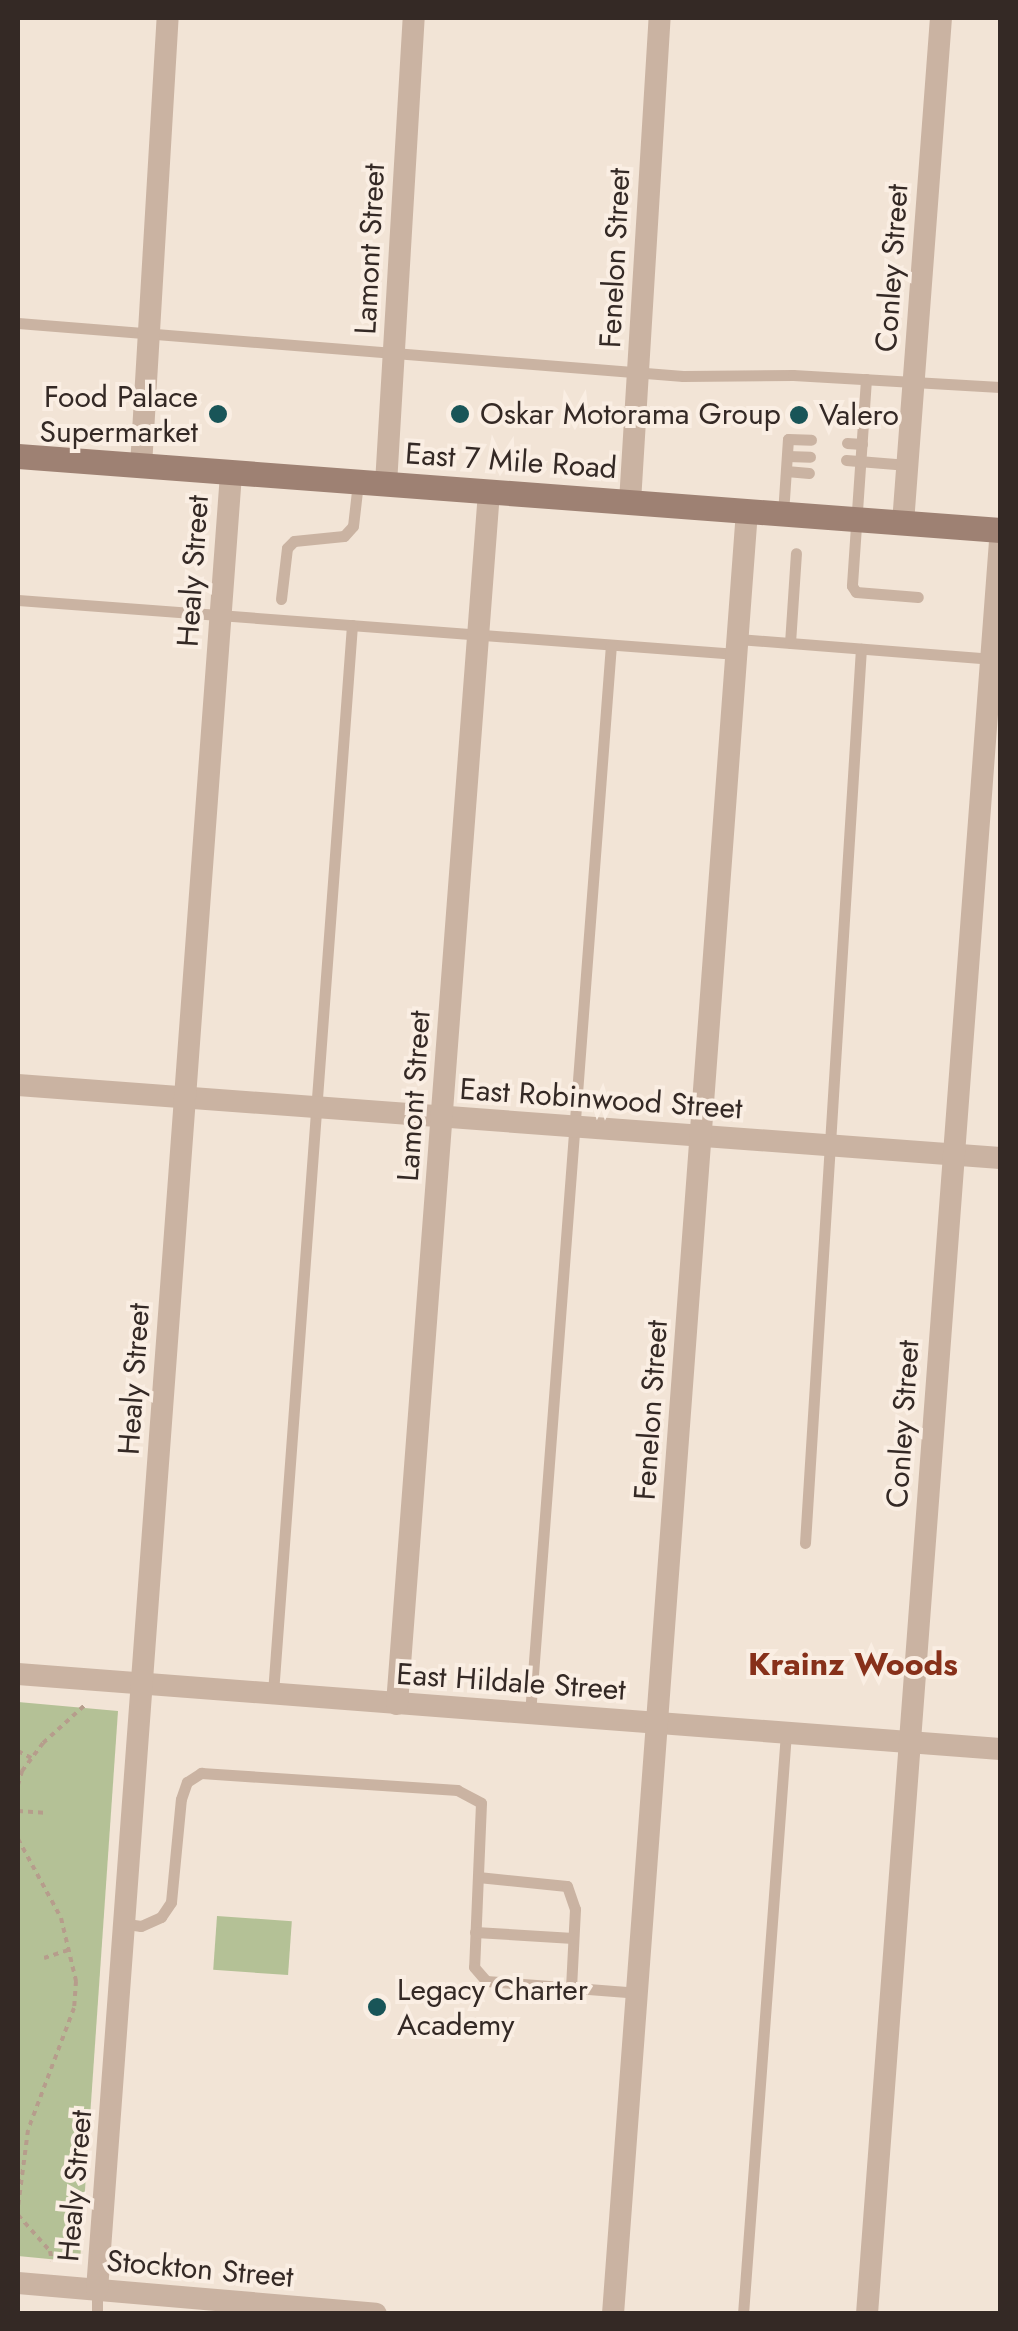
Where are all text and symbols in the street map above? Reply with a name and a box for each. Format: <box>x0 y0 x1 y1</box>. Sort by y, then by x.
street label: Lamont Street <box>348 163 392 335</box>
street label: Fenelon Street <box>592 167 638 349</box>
street label: Conley Street <box>868 183 916 353</box>
place label: Food Palace Supermarket <box>39 379 198 450</box>
place label: Oskar Motorama Group <box>480 396 781 432</box>
place label: Valero <box>819 397 899 433</box>
marker: Food Palace Supermarket <box>207 403 229 425</box>
marker: Oskar Motorama Group <box>449 403 471 425</box>
marker: Valero <box>788 404 810 426</box>
street label: East 7 Mile Road <box>404 436 618 486</box>
street label: Healy Street <box>170 494 216 648</box>
street label: Lamont Street <box>390 1009 438 1183</box>
street label: East Robinwood Street <box>458 1071 744 1127</box>
street label: Healy Street <box>111 1302 157 1456</box>
street label: Fenelon Street <box>627 1319 675 1501</box>
street label: Conley Street <box>879 1339 927 1509</box>
district label: Krainz Woods <box>748 1645 958 1683</box>
street label: East Hildale Street <box>395 1656 627 1708</box>
place label: Legacy Charter Academy <box>397 1972 588 2042</box>
marker: Legacy Charter Academy <box>366 1996 388 2018</box>
street label: Healy Street <box>50 2109 100 2263</box>
street label: Stockton Street <box>105 2243 295 2295</box>

